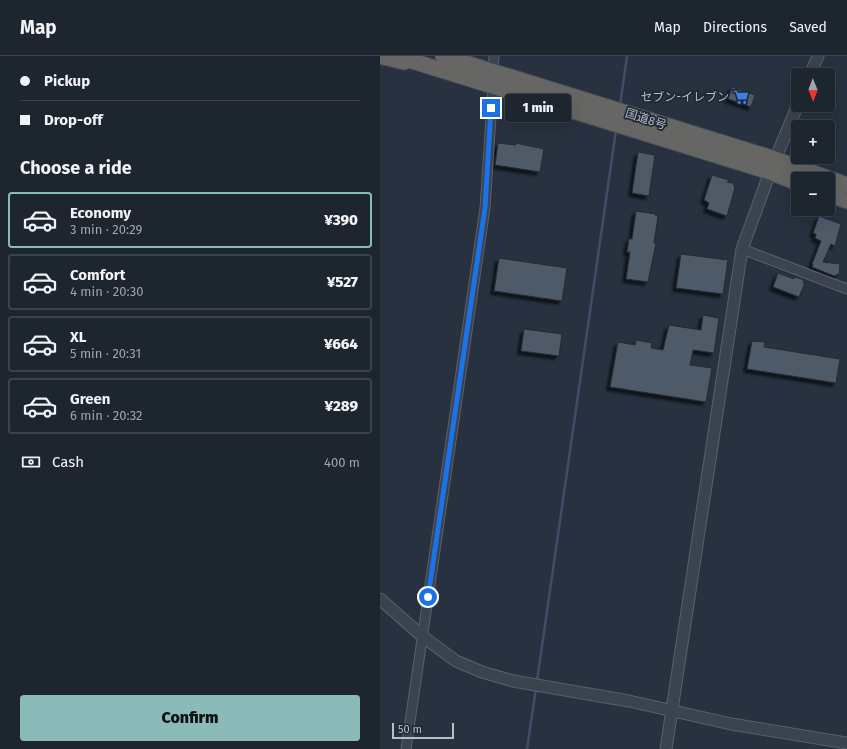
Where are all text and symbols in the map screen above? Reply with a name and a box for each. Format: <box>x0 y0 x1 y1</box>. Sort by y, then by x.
text: Map <box>20 16 57 39</box>
text: Map <box>654 19 681 36</box>
text: Directions <box>703 19 767 36</box>
text: Saved <box>789 19 827 36</box>
north arrow <box>791 68 835 112</box>
map controls <box>791 68 835 216</box>
text: Pickup <box>44 72 90 90</box>
supermarket icon: セブン-イレブン <box>732 88 750 106</box>
place label: セブン-イレブン <box>640 90 729 104</box>
callout: 1 min <box>505 94 571 122</box>
route end <box>482 99 500 117</box>
text: 1 min <box>522 100 554 115</box>
street label: 国道8号 <box>624 106 668 132</box>
text: Drop-off <box>44 111 103 129</box>
button: + <box>791 120 835 164</box>
text: Choose a ride <box>20 157 132 179</box>
button: − <box>791 172 835 216</box>
icon: car <box>22 202 58 238</box>
text: Economy <box>70 204 131 222</box>
text: ¥390 <box>324 211 358 229</box>
text: 3 min · 20:29 <box>70 222 142 237</box>
icon: car <box>22 264 58 300</box>
text: Comfort <box>70 266 126 284</box>
text: ¥527 <box>327 273 358 291</box>
text: 4 min · 20:30 <box>70 284 143 299</box>
icon: car <box>22 326 58 362</box>
text: XL <box>70 328 86 346</box>
text: ¥664 <box>324 335 358 353</box>
text: 5 min · 20:31 <box>70 346 141 361</box>
icon: car <box>22 388 58 424</box>
text: Green <box>70 390 110 408</box>
text: ¥289 <box>325 397 358 415</box>
text: 6 min · 20:32 <box>70 408 143 423</box>
icon: cash <box>20 451 42 473</box>
text: Cash <box>52 453 84 471</box>
text: 400 m <box>324 455 360 470</box>
route start <box>419 588 437 606</box>
button: Confirm <box>20 695 360 741</box>
scale bar <box>392 721 454 740</box>
text: 50 m <box>398 723 422 736</box>

